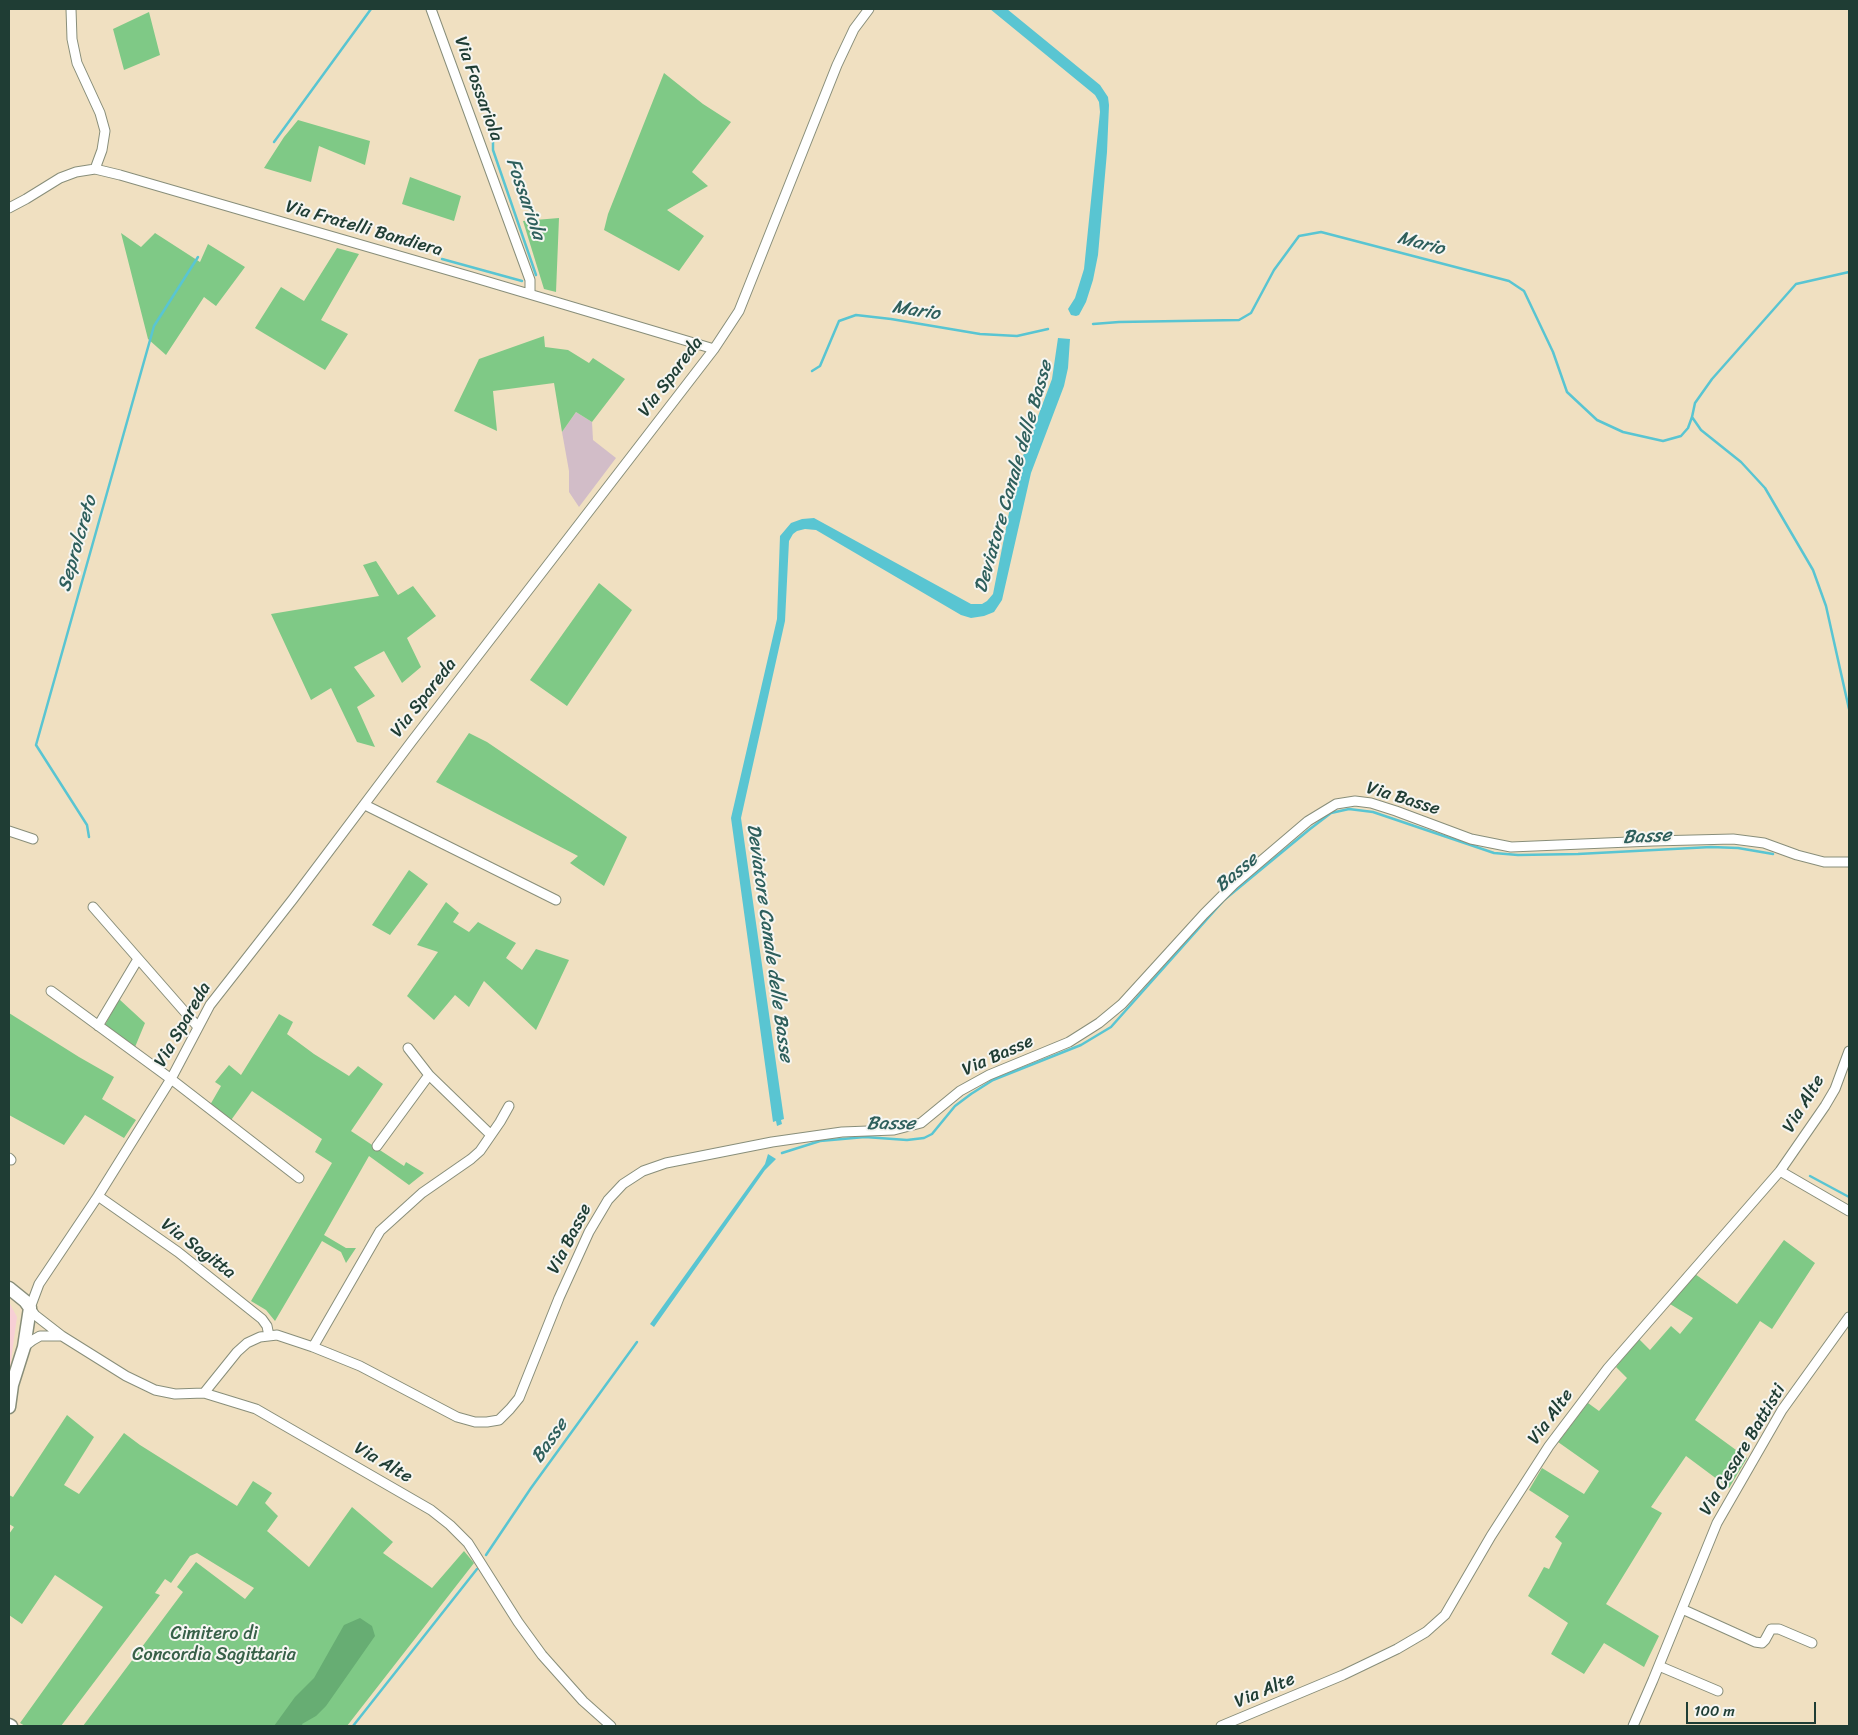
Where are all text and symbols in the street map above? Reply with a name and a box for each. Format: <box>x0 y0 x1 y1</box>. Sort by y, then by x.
street label: Via Fossariola <box>449 34 507 144</box>
water label: Fossariola <box>500 155 550 243</box>
street label: Via Fratelli Bandiera <box>283 196 445 262</box>
water label: Mario <box>1395 227 1447 261</box>
water label: Mario <box>891 296 941 326</box>
street label: Via Spareda <box>634 333 708 421</box>
water label: Deviatore Canale delle Basse <box>970 359 1058 595</box>
water label: Seprolcreto <box>53 494 103 594</box>
street label: Via Spareda <box>386 654 462 742</box>
street label: Via Basse <box>1364 778 1442 820</box>
water label: Deviatore Canale delle Basse <box>741 823 797 1063</box>
water label: Basse <box>1622 824 1672 850</box>
water label: Basse <box>1211 849 1263 897</box>
street label: Via Spareda <box>150 979 216 1071</box>
street label: Via Basse <box>959 1031 1037 1081</box>
street label: Via Alte <box>1778 1071 1830 1137</box>
water label: Basse <box>867 1113 915 1135</box>
street label: Via Basse <box>543 1200 597 1278</box>
street label: Via Sagitta <box>156 1214 240 1284</box>
street label: Via Cesare Battisti <box>1695 1380 1791 1520</box>
street label: Via Alte <box>1524 1385 1578 1449</box>
water label: Basse <box>527 1414 573 1468</box>
street label: Via Alte <box>350 1438 416 1488</box>
park label: Cimitero di Concordia Sagittaria <box>132 1623 296 1666</box>
street label: Via Alte <box>1232 1669 1298 1713</box>
scale bar <box>1688 1692 1818 1724</box>
text: 100 m <box>1694 1698 1735 1724</box>

